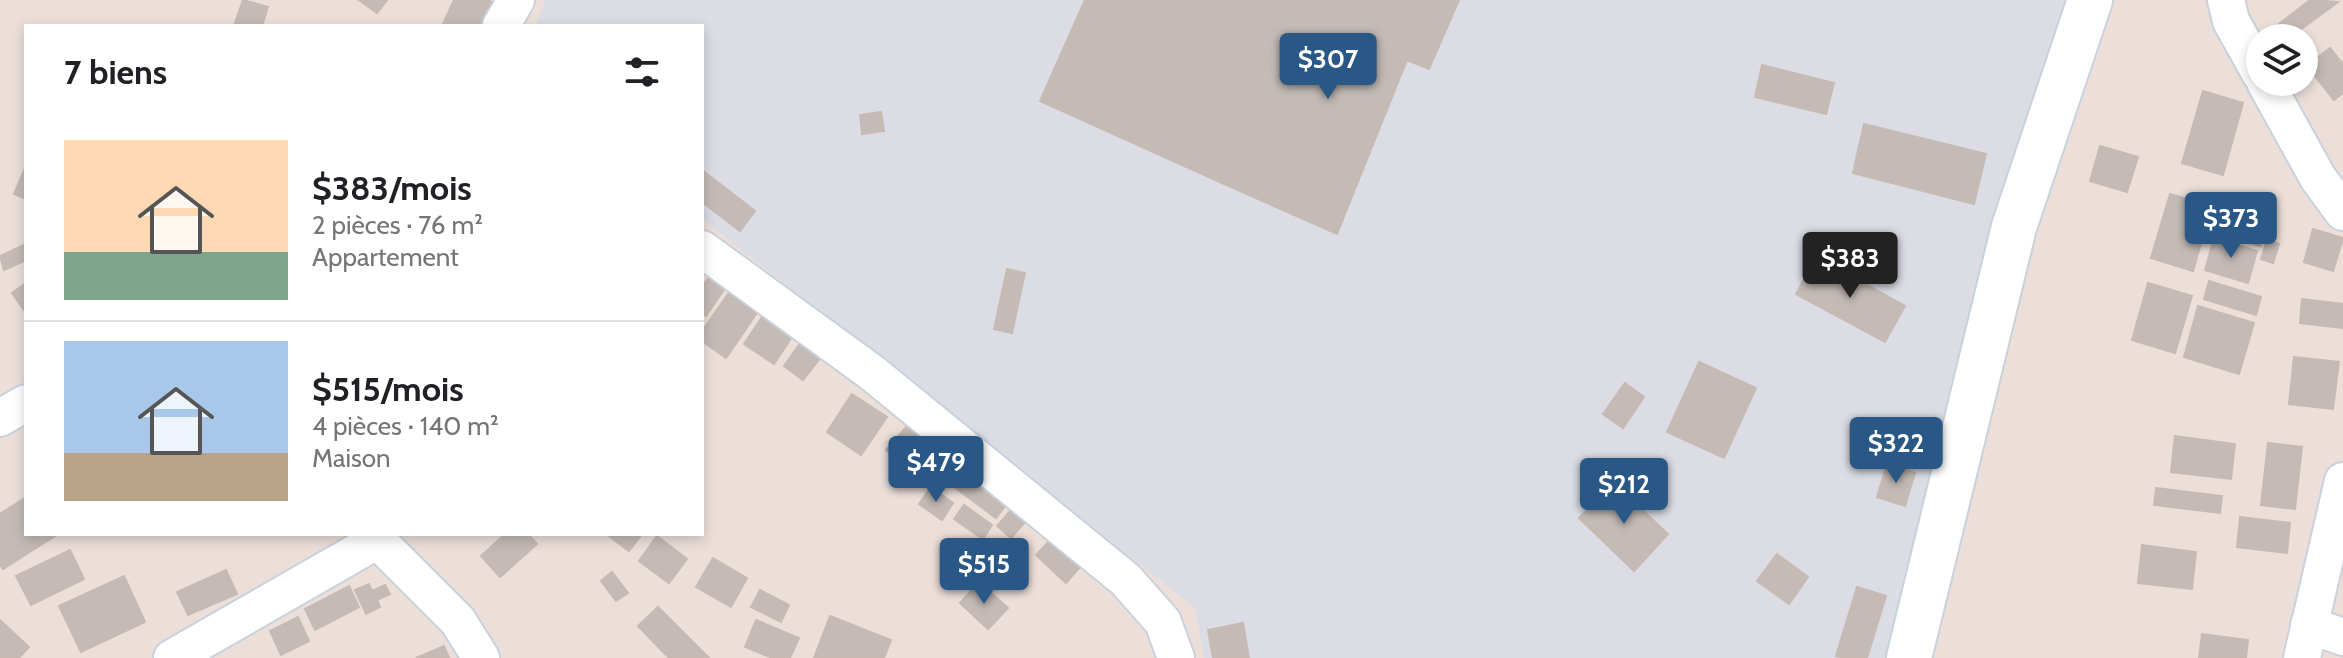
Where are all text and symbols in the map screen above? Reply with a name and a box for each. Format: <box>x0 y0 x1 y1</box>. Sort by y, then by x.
map controls <box>2246 24 2318 96</box>
button: layers <box>2246 24 2318 96</box>
pin: $307 <box>1281 33 1375 101</box>
text: $307 <box>1298 43 1358 75</box>
icon: filters <box>620 50 664 94</box>
text: 7 biens <box>64 51 167 93</box>
text: $383/mois <box>312 167 472 209</box>
icon: home <box>128 172 224 268</box>
pin: $373 <box>2184 192 2278 260</box>
text: $373 <box>2203 202 2259 234</box>
text: 2 pièces · 76 m² <box>312 209 483 241</box>
pin: $383 <box>1803 232 1897 300</box>
text: Appartement <box>312 241 459 273</box>
text: $383 <box>1821 242 1879 274</box>
text: $515/mois <box>312 368 464 410</box>
icon: home <box>128 373 224 469</box>
text: 4 pièces · 140 m² <box>312 410 499 442</box>
pin: $322 <box>1849 417 1943 485</box>
text: $322 <box>1868 427 1924 459</box>
pin: $479 <box>889 436 983 504</box>
text: Maison <box>312 442 391 474</box>
text: $479 <box>906 446 966 478</box>
pin: $212 <box>1577 458 1671 526</box>
text: $212 <box>1598 468 1650 500</box>
pin: $515 <box>937 538 1031 606</box>
text: $515 <box>958 548 1010 580</box>

